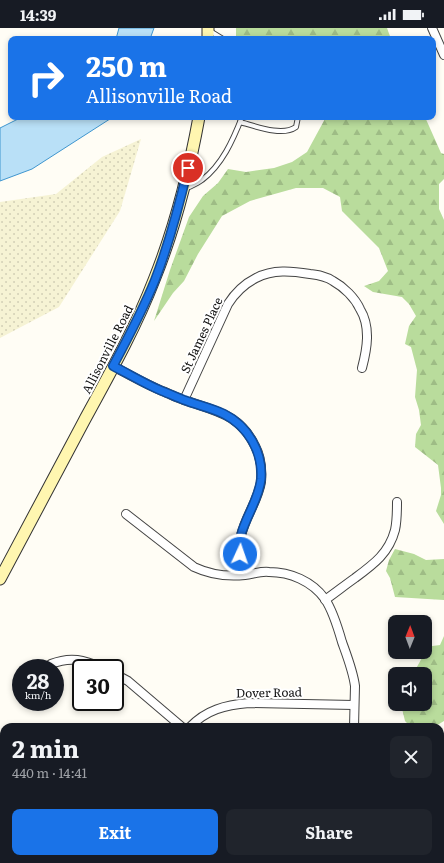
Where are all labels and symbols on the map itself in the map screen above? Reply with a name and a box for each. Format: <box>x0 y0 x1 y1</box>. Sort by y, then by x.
pin <box>171 151 205 185</box>
street label: St James Place <box>175 294 227 376</box>
street label: Allisonville Road <box>77 301 137 396</box>
position arrow <box>219 533 261 575</box>
north arrow <box>388 615 432 659</box>
speed limit sign: 30 <box>72 659 124 711</box>
street label: Dover Road <box>236 682 303 702</box>

